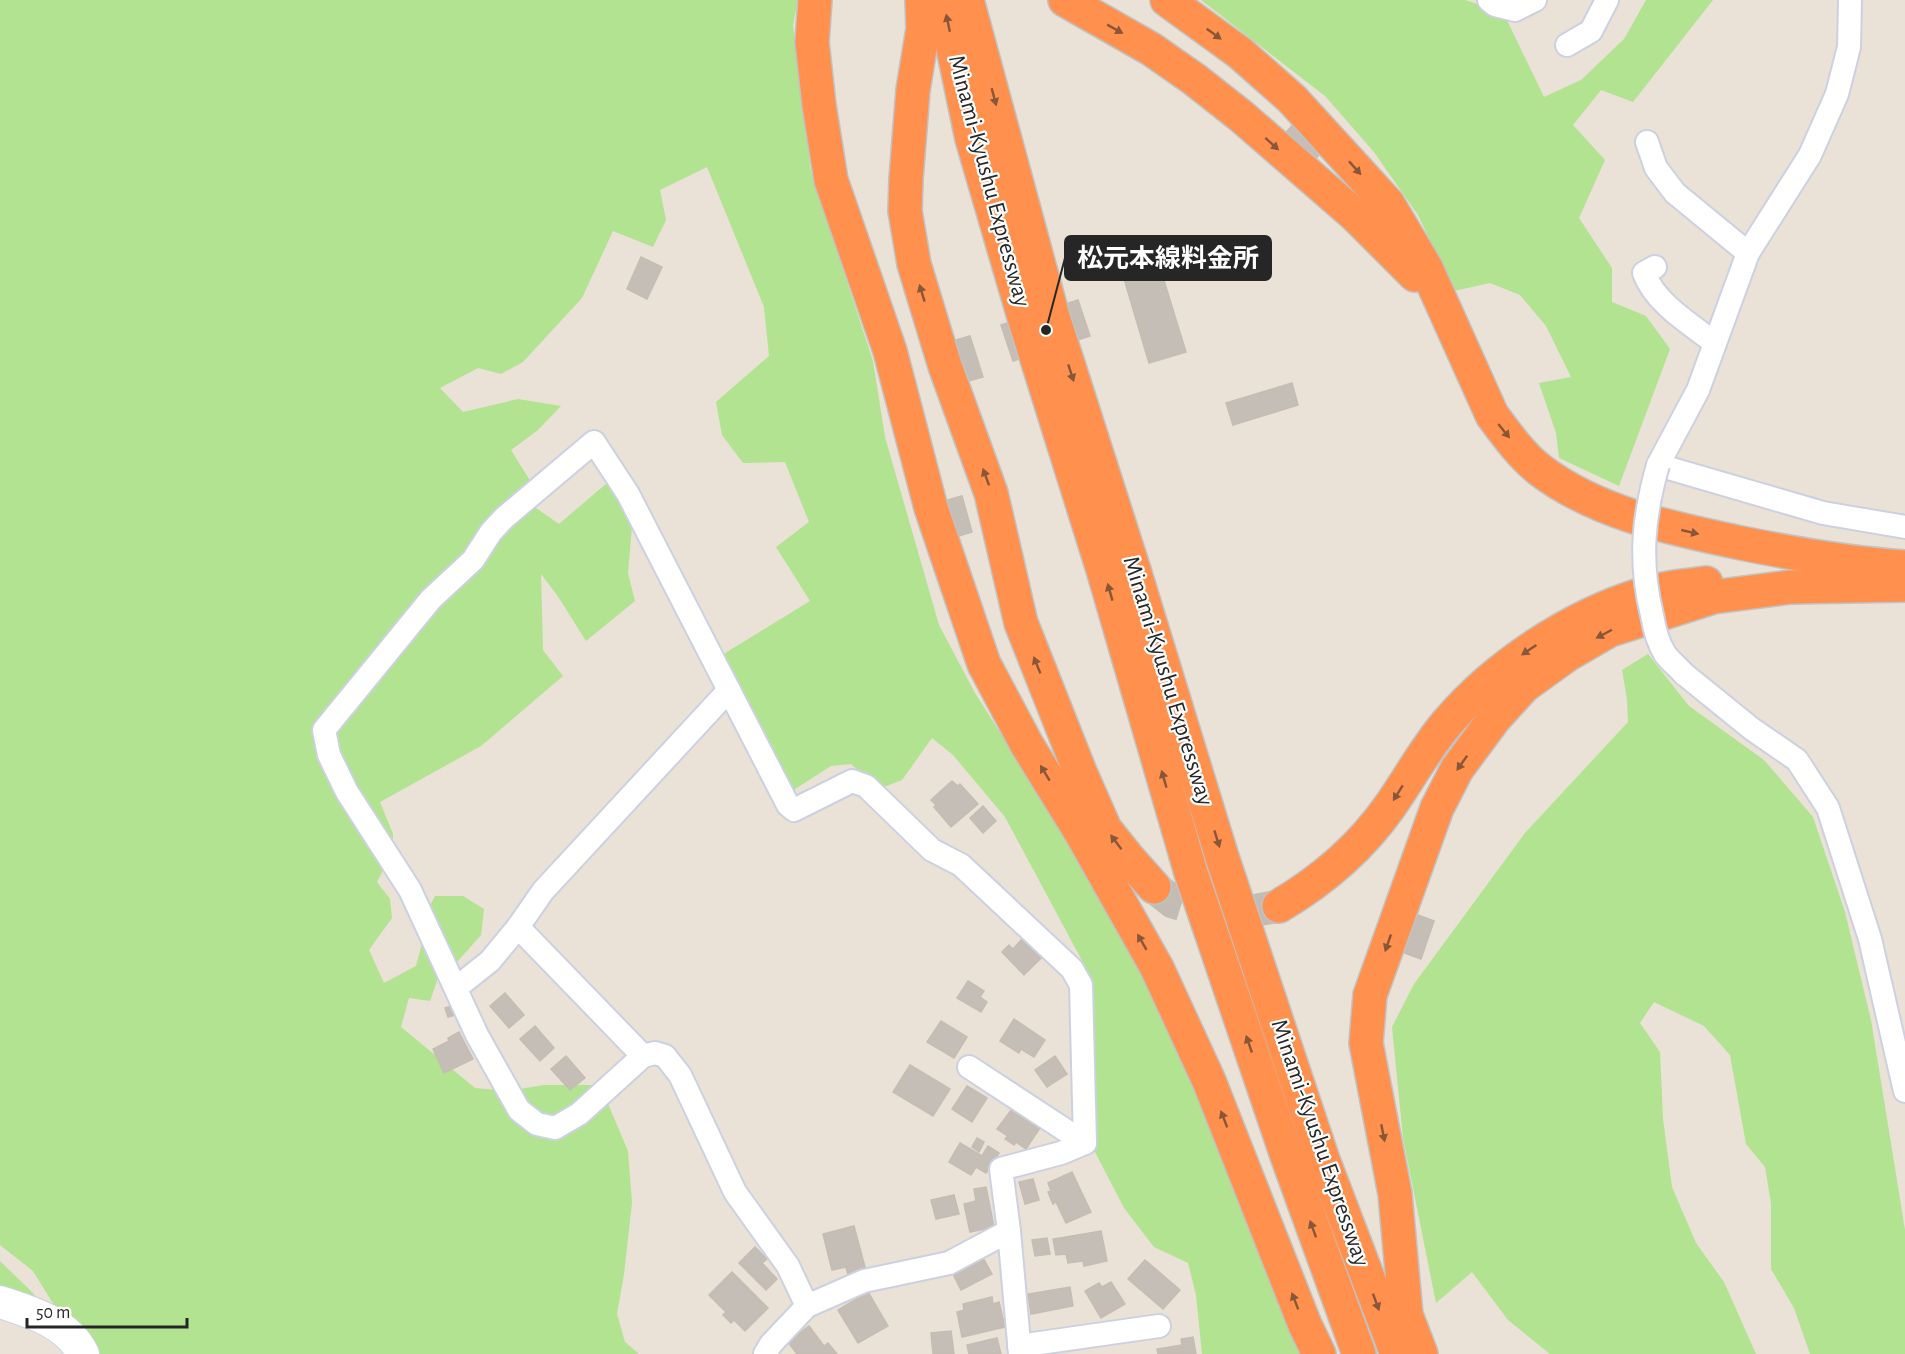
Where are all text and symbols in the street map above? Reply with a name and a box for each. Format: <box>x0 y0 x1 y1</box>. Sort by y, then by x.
one-way arrow <box>943 14 952 33</box>
one-way arrow <box>1107 24 1124 34</box>
one-way arrow <box>1205 28 1221 40</box>
street label: Minami-Kyushu Expressway <box>944 53 1034 309</box>
one-way arrow <box>989 88 999 106</box>
one-way arrow <box>1264 137 1279 150</box>
one-way arrow <box>1348 160 1361 175</box>
callout: 松元本線料金所 <box>1065 236 1271 280</box>
text: 松元本線料金所 <box>1077 244 1259 272</box>
one-way arrow <box>917 284 926 302</box>
one-way arrow <box>1067 364 1076 382</box>
one-way arrow <box>1498 423 1511 439</box>
one-way arrow <box>980 468 990 486</box>
one-way arrow <box>1680 527 1699 537</box>
street label: Minami-Kyushu Expressway <box>1119 553 1217 809</box>
one-way arrow <box>1104 583 1114 601</box>
one-way arrow <box>1595 629 1612 639</box>
one-way arrow <box>1521 644 1537 655</box>
one-way arrow <box>1032 655 1042 673</box>
one-way arrow <box>1456 755 1468 771</box>
one-way arrow <box>1039 765 1050 781</box>
one-way arrow <box>1159 770 1168 788</box>
one-way arrow <box>1393 785 1404 801</box>
one-way arrow <box>1213 830 1222 848</box>
one-way arrow <box>1110 835 1122 850</box>
one-way arrow <box>1137 934 1148 950</box>
one-way arrow <box>1382 934 1392 952</box>
street label: Minami-Kyushu Expressway <box>1266 1016 1374 1270</box>
one-way arrow <box>1244 1035 1254 1053</box>
one-way arrow <box>1219 1110 1228 1128</box>
one-way arrow <box>1379 1124 1388 1143</box>
one-way arrow <box>1307 1220 1317 1238</box>
scale bar <box>27 1291 188 1329</box>
one-way arrow <box>1290 1291 1300 1309</box>
one-way arrow <box>1372 1293 1381 1311</box>
text: 50 m <box>36 1304 70 1322</box>

